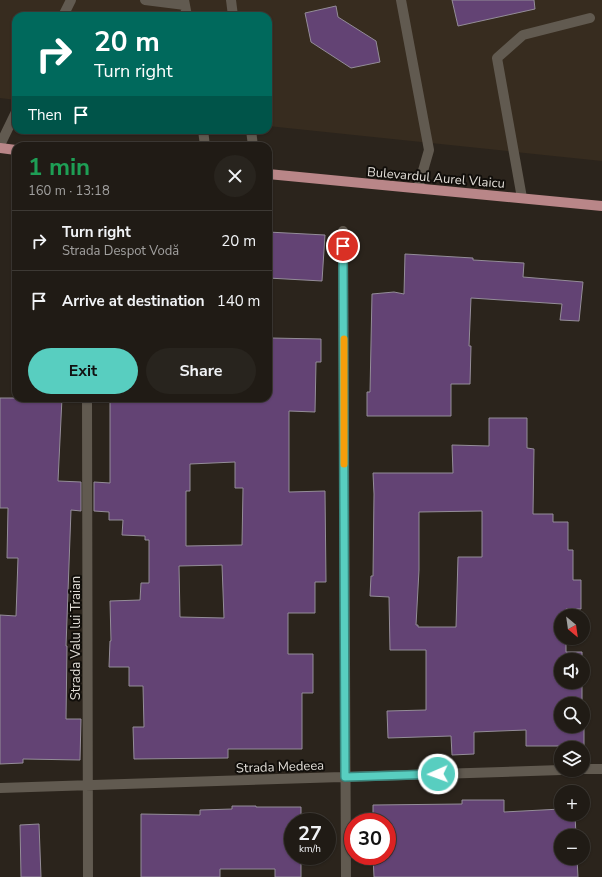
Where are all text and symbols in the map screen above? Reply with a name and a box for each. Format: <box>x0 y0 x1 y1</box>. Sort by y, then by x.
text: 20 m <box>94 23 160 61</box>
icon: right <box>28 28 80 80</box>
text: Turn right <box>94 59 173 83</box>
icon: arrive <box>70 104 92 126</box>
text: Then <box>28 105 62 125</box>
text: 1 min <box>28 151 90 183</box>
button: close <box>214 155 256 197</box>
street label: Bulevardul Aurel Vlaicu <box>366 163 506 193</box>
text: 160 m · 13:18 <box>28 182 110 200</box>
text: Turn right <box>62 222 131 242</box>
pin <box>326 229 360 263</box>
icon: right <box>28 230 50 252</box>
text: 20 m <box>221 231 256 251</box>
icon: arrive <box>332 235 354 257</box>
text: Strada Despot Vodă <box>62 242 179 260</box>
icon: arrive <box>28 290 50 312</box>
text: Arrive at destination <box>62 291 205 311</box>
text: 140 m <box>217 291 260 311</box>
button: Exit <box>28 348 138 394</box>
button: Share <box>146 348 256 394</box>
street label: Strada Valu lui Traian <box>67 576 85 700</box>
north arrow <box>554 609 590 645</box>
map controls <box>554 609 590 865</box>
button: sound <box>554 653 590 689</box>
button: search <box>554 697 590 733</box>
button: layers <box>554 741 590 777</box>
position arrow <box>417 753 459 795</box>
street label: Strada Medeea <box>236 756 324 778</box>
button: + <box>554 785 590 821</box>
speed limit sign: 30 <box>344 813 396 865</box>
text: 27 <box>298 820 322 847</box>
button: − <box>554 829 590 865</box>
text: km/h <box>299 842 321 856</box>

